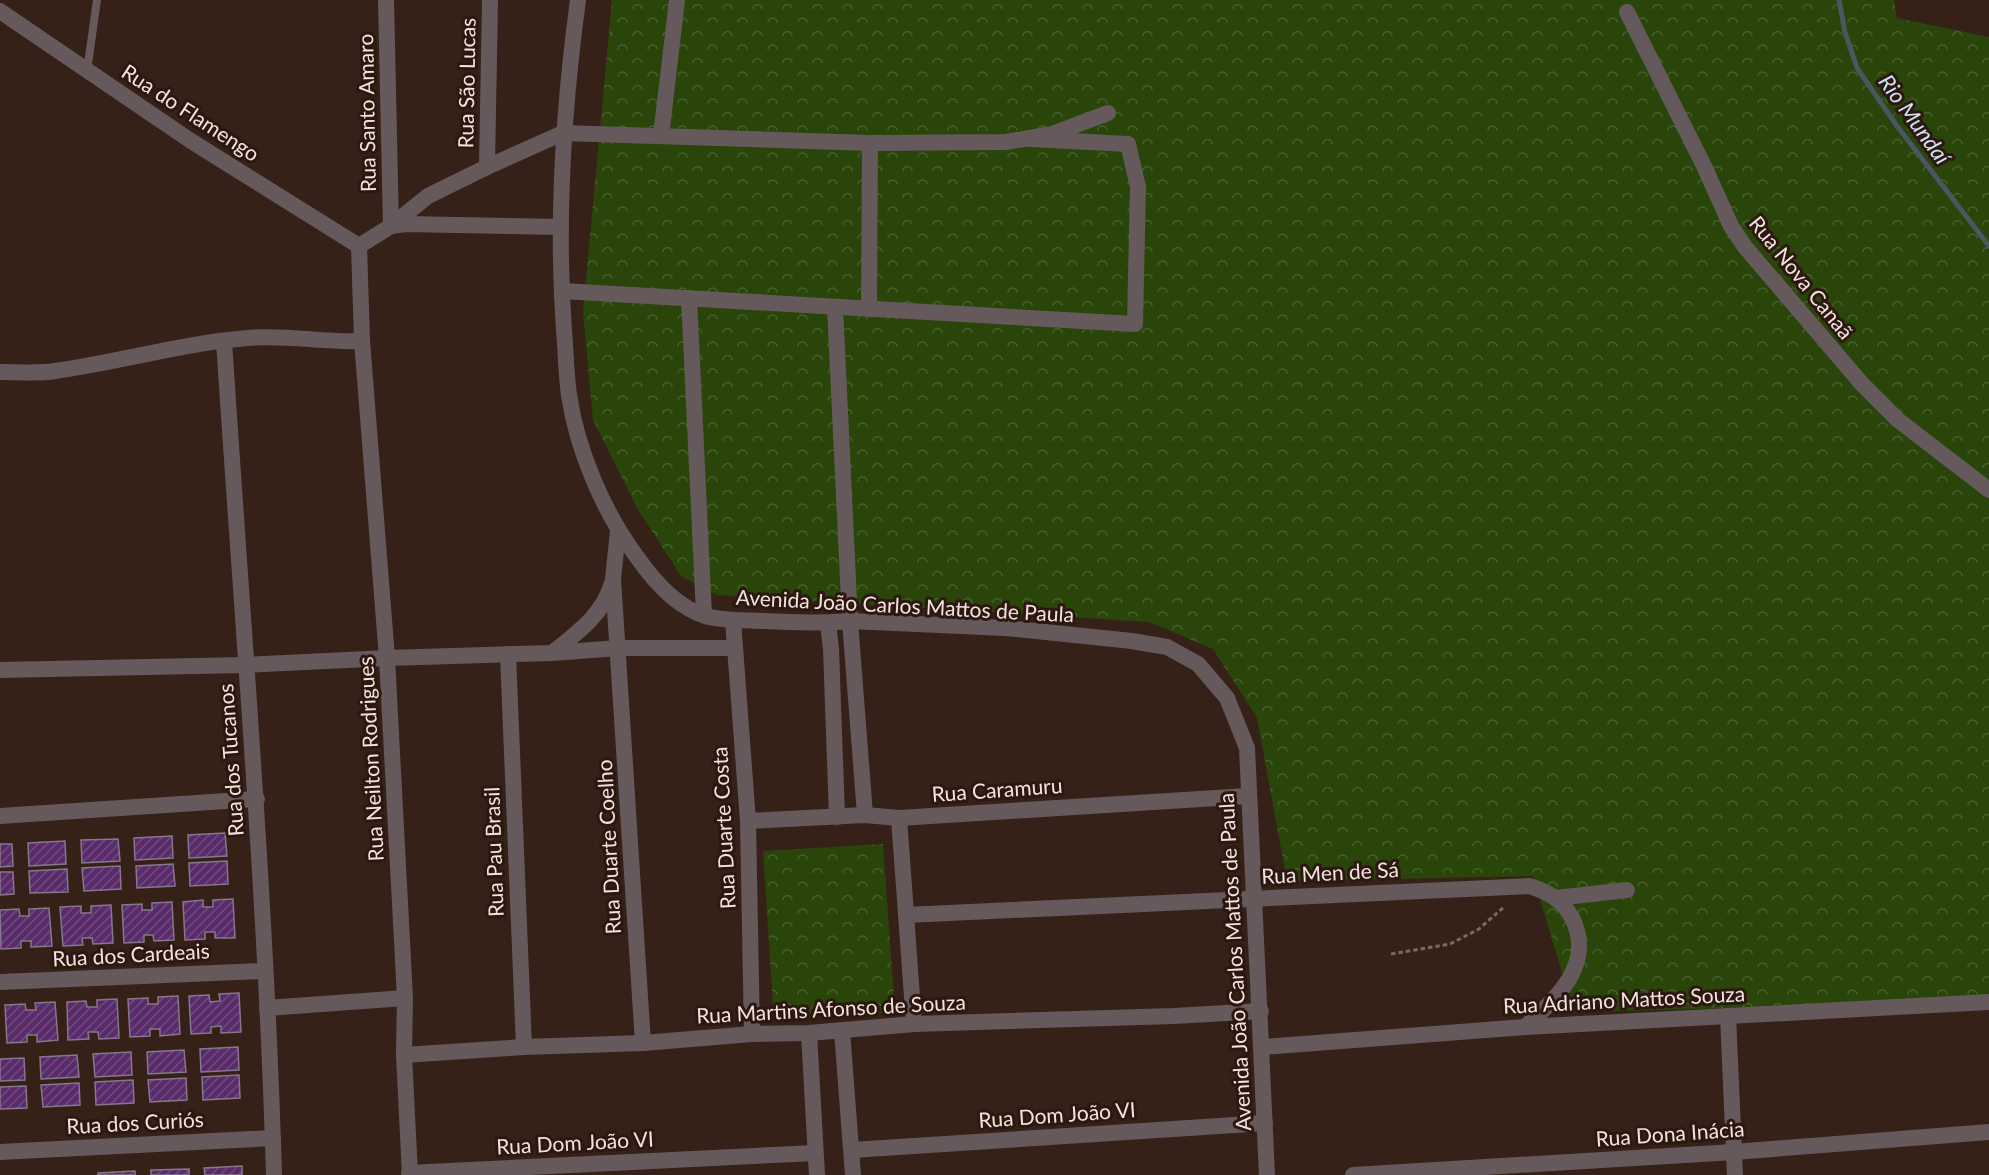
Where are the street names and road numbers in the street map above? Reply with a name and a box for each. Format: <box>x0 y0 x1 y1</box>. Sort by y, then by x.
street label: Rua São Lucas <box>452 17 480 149</box>
street label: Rua Santo Amaro <box>352 33 380 192</box>
street label: Rua do Flamengo <box>117 58 265 166</box>
street label: Rua Nova Canaã <box>1745 210 1859 344</box>
street label: Avenida João Carlos Mattos de Paula <box>735 584 1075 626</box>
street label: Rua Neilton Rodrigues <box>352 656 388 862</box>
street label: Rua dos Tucanos <box>212 683 248 837</box>
street label: Rua Duarte Costa <box>706 746 740 910</box>
street label: Rua Duarte Coelho <box>591 759 625 935</box>
street label: Rua Caramuru <box>931 772 1063 806</box>
street label: Rua Pau Brasil <box>478 786 508 918</box>
street label: Avenida João Carlos Mattos de Paula <box>1213 792 1255 1132</box>
street label: Rua Men de Sá <box>1261 856 1399 888</box>
street label: Rua dos Cardeais <box>52 937 210 971</box>
street label: Rua Adriano Mattos Souza <box>1502 980 1746 1018</box>
street label: Rua Martins Afonso de Souza <box>696 988 966 1028</box>
street label: Rua Dom João VI <box>978 1096 1136 1132</box>
street label: Rua dos Curiós <box>66 1106 204 1138</box>
street label: Rua Dona Inácia <box>1595 1115 1745 1151</box>
street label: Rua Dom João VI <box>496 1125 654 1159</box>

